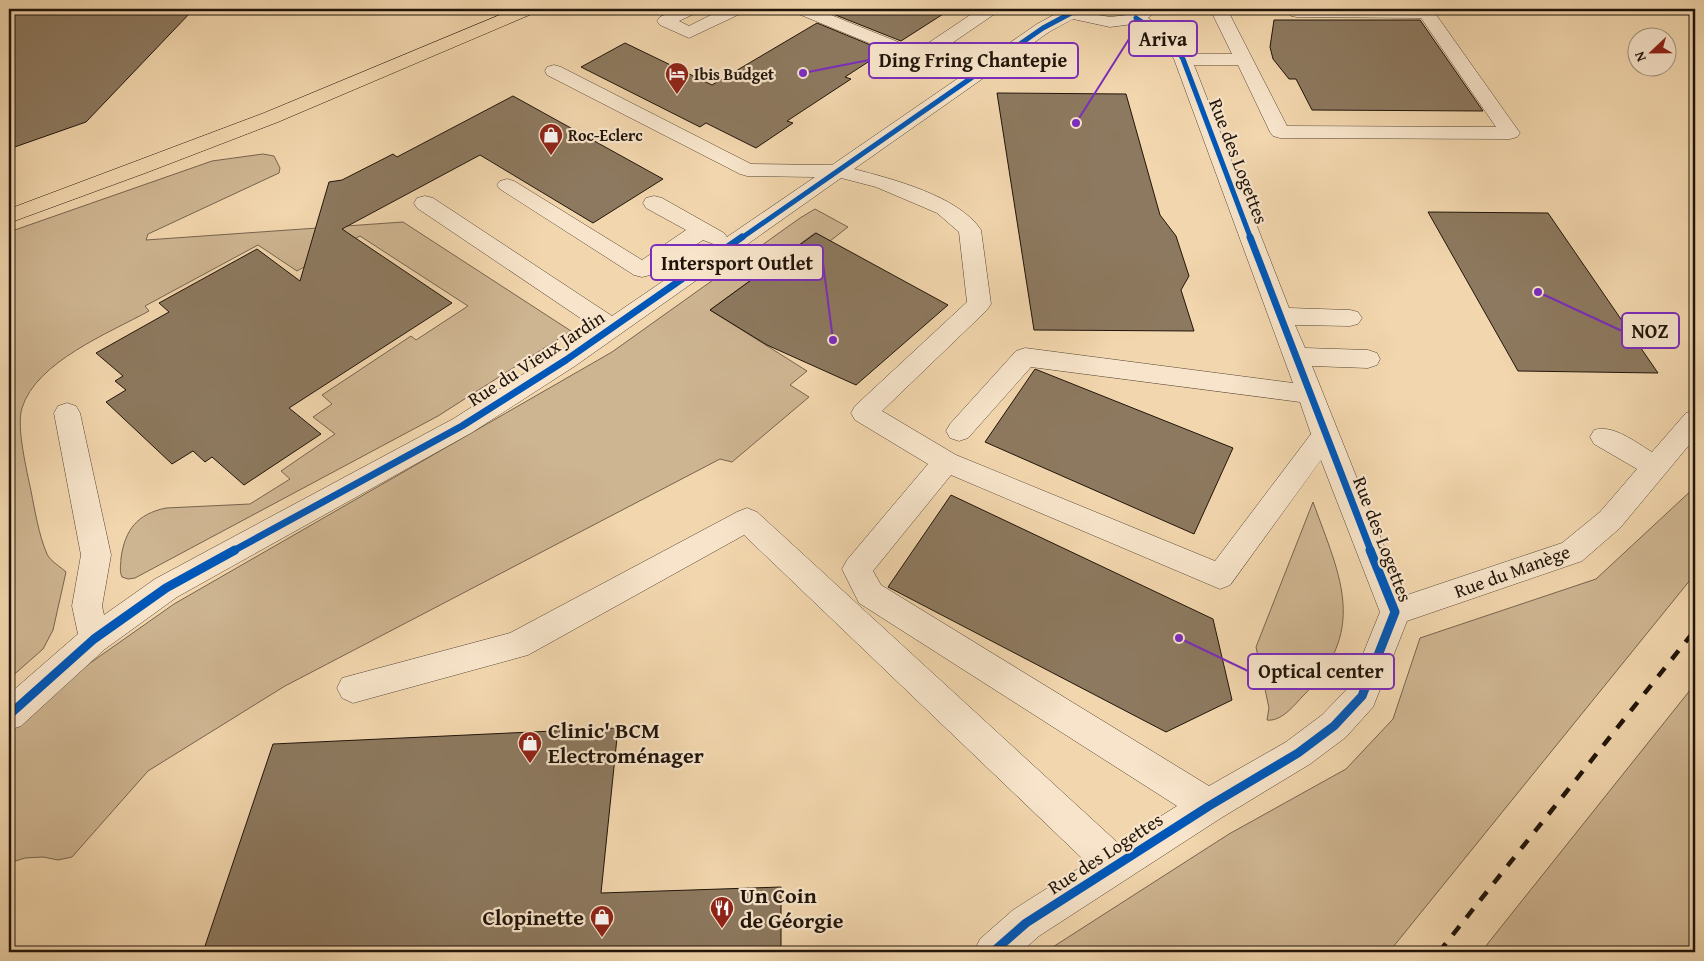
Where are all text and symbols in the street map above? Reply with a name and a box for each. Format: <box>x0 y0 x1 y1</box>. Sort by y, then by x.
callout: Ariva <box>1129 21 1197 56</box>
text: Ariva <box>1139 24 1188 53</box>
north arrow <box>1626 28 1676 78</box>
callout: Ding Fring Chantepie <box>869 43 1078 78</box>
text: Ding Fring Chantepie <box>879 45 1067 74</box>
text: N <box>1629 48 1651 65</box>
hotel icon: Ibis Budget <box>664 61 690 95</box>
place label: Ibis Budget <box>694 62 774 86</box>
street label: Rue des Logettes <box>1202 94 1276 228</box>
shop icon: Roc-Eclerc <box>538 122 564 156</box>
place label: Roc-Eclerc <box>568 123 643 147</box>
callout: Intersport Outlet <box>651 245 823 280</box>
text: Intersport Outlet <box>661 248 814 277</box>
street label: Rue du Vieux Jardin <box>462 303 610 413</box>
callout: NOZ <box>1622 313 1679 348</box>
text: NOZ <box>1631 316 1669 345</box>
street label: Rue des Logettes <box>1346 472 1420 606</box>
street label: Rue du Manège <box>1450 537 1574 605</box>
callout: Optical center <box>1248 654 1394 689</box>
text: Optical center <box>1258 656 1384 685</box>
place label: Clinic' BCM Electroménager <box>548 714 704 771</box>
shop icon: Clinic' BCM Electroménager <box>517 730 543 764</box>
street label: Rue des Logettes <box>1042 805 1168 901</box>
place label: Un Coin de Géorgie <box>740 879 844 936</box>
restaurant icon: Un Coin de Géorgie <box>709 895 735 929</box>
place label: Clopinette <box>482 901 584 933</box>
shop icon: Clopinette <box>589 904 615 938</box>

